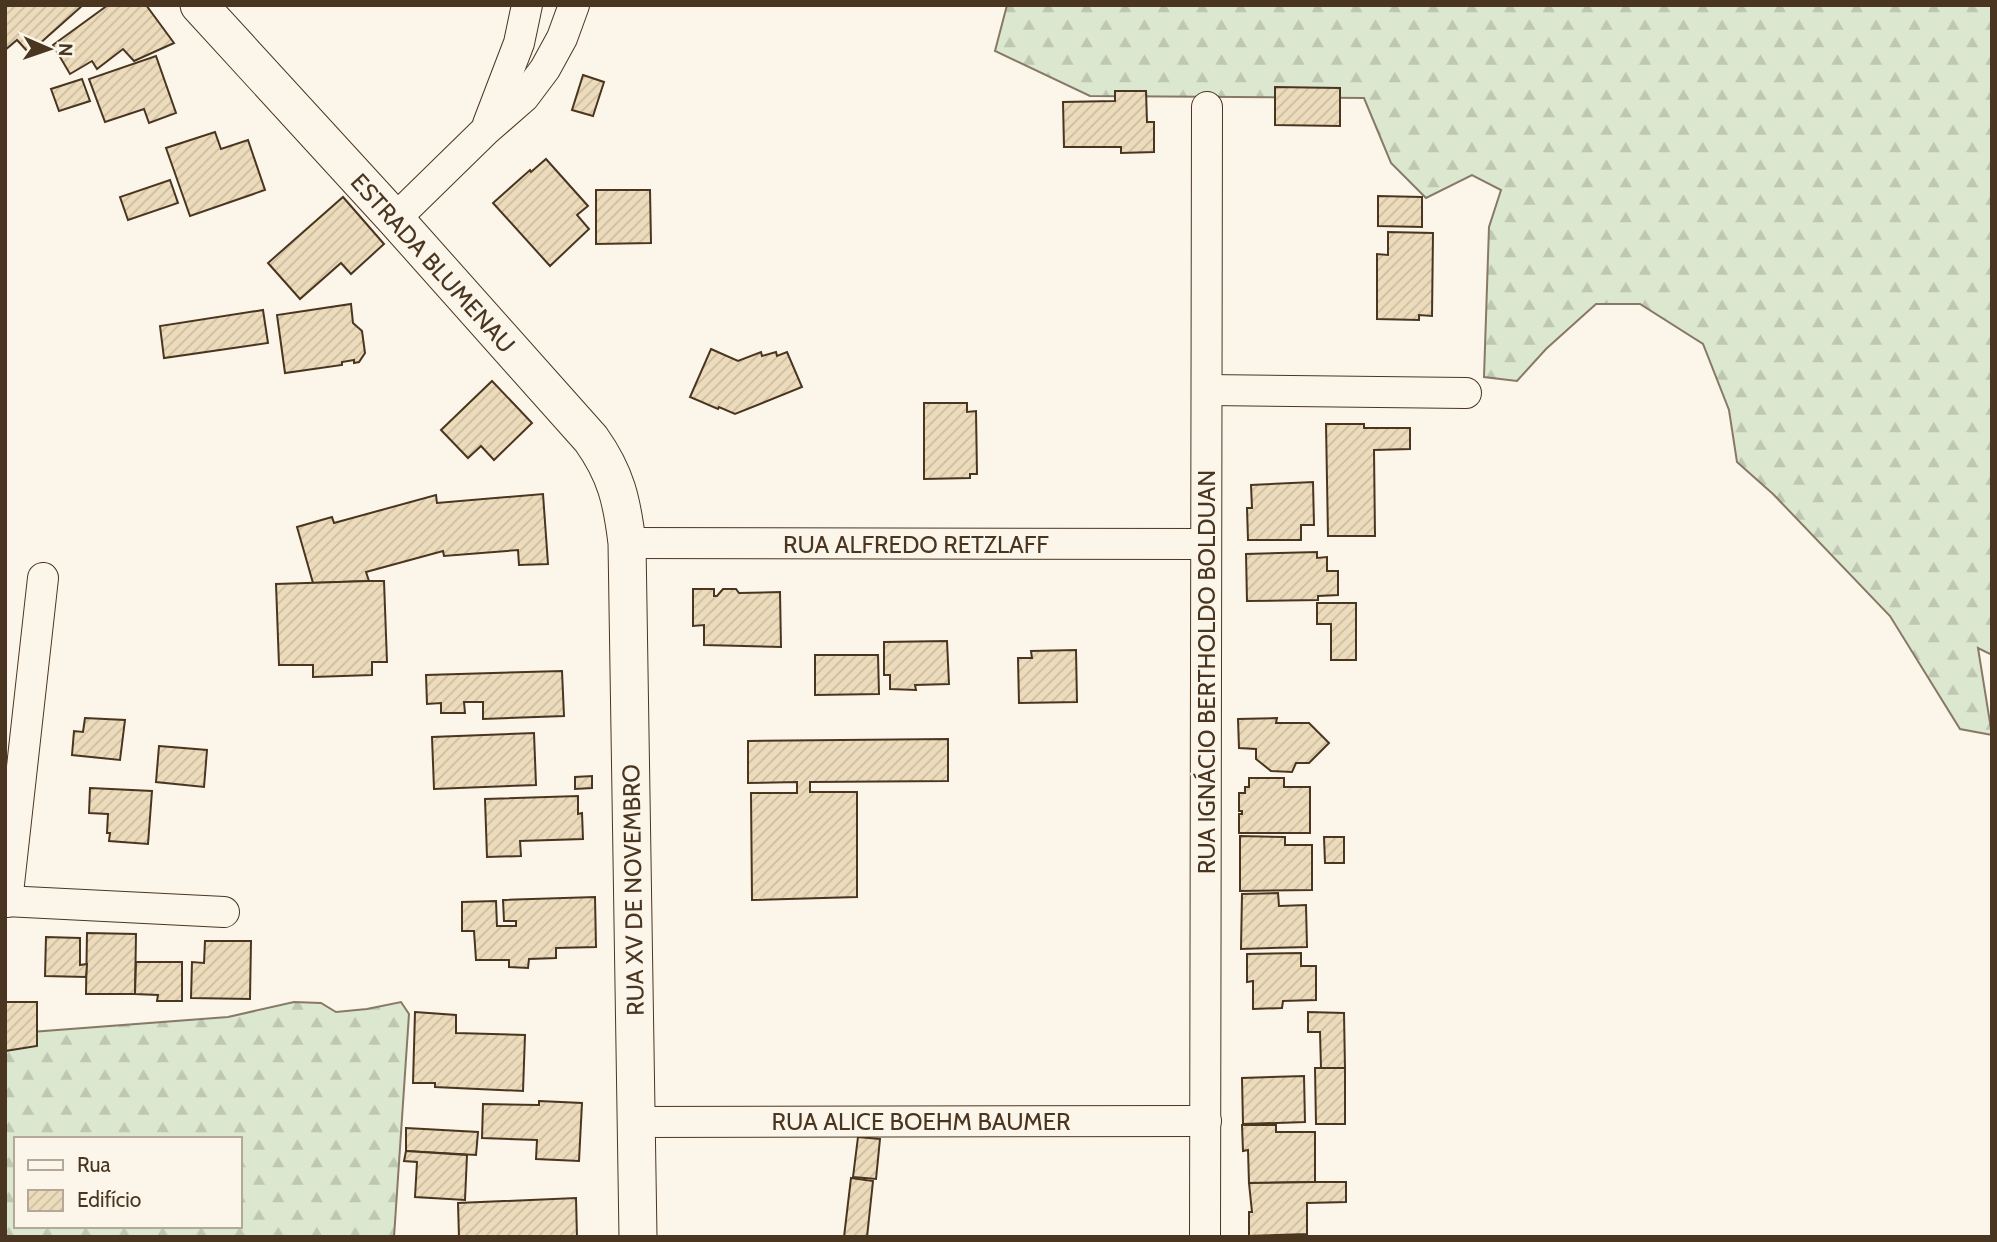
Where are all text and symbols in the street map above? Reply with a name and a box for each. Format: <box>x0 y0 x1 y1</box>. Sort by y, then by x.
north arrow <box>14 14 84 84</box>
text: N <box>54 42 77 57</box>
street label: ESTRADA BLUMENAU <box>345 167 521 359</box>
street label: RUA IGNÁCIO BERTHOLDO BOLDUAN <box>1192 470 1221 874</box>
street label: RUA ALFREDO RETZLAFF <box>783 530 1049 559</box>
street label: RUA XV DE NOVEMBRO <box>616 764 650 1016</box>
street label: RUA ALICE BOEHM BAUMER <box>772 1107 1071 1136</box>
legend <box>14 1137 242 1228</box>
text: Rua <box>77 1152 111 1177</box>
text: Edifício <box>77 1187 141 1212</box>

